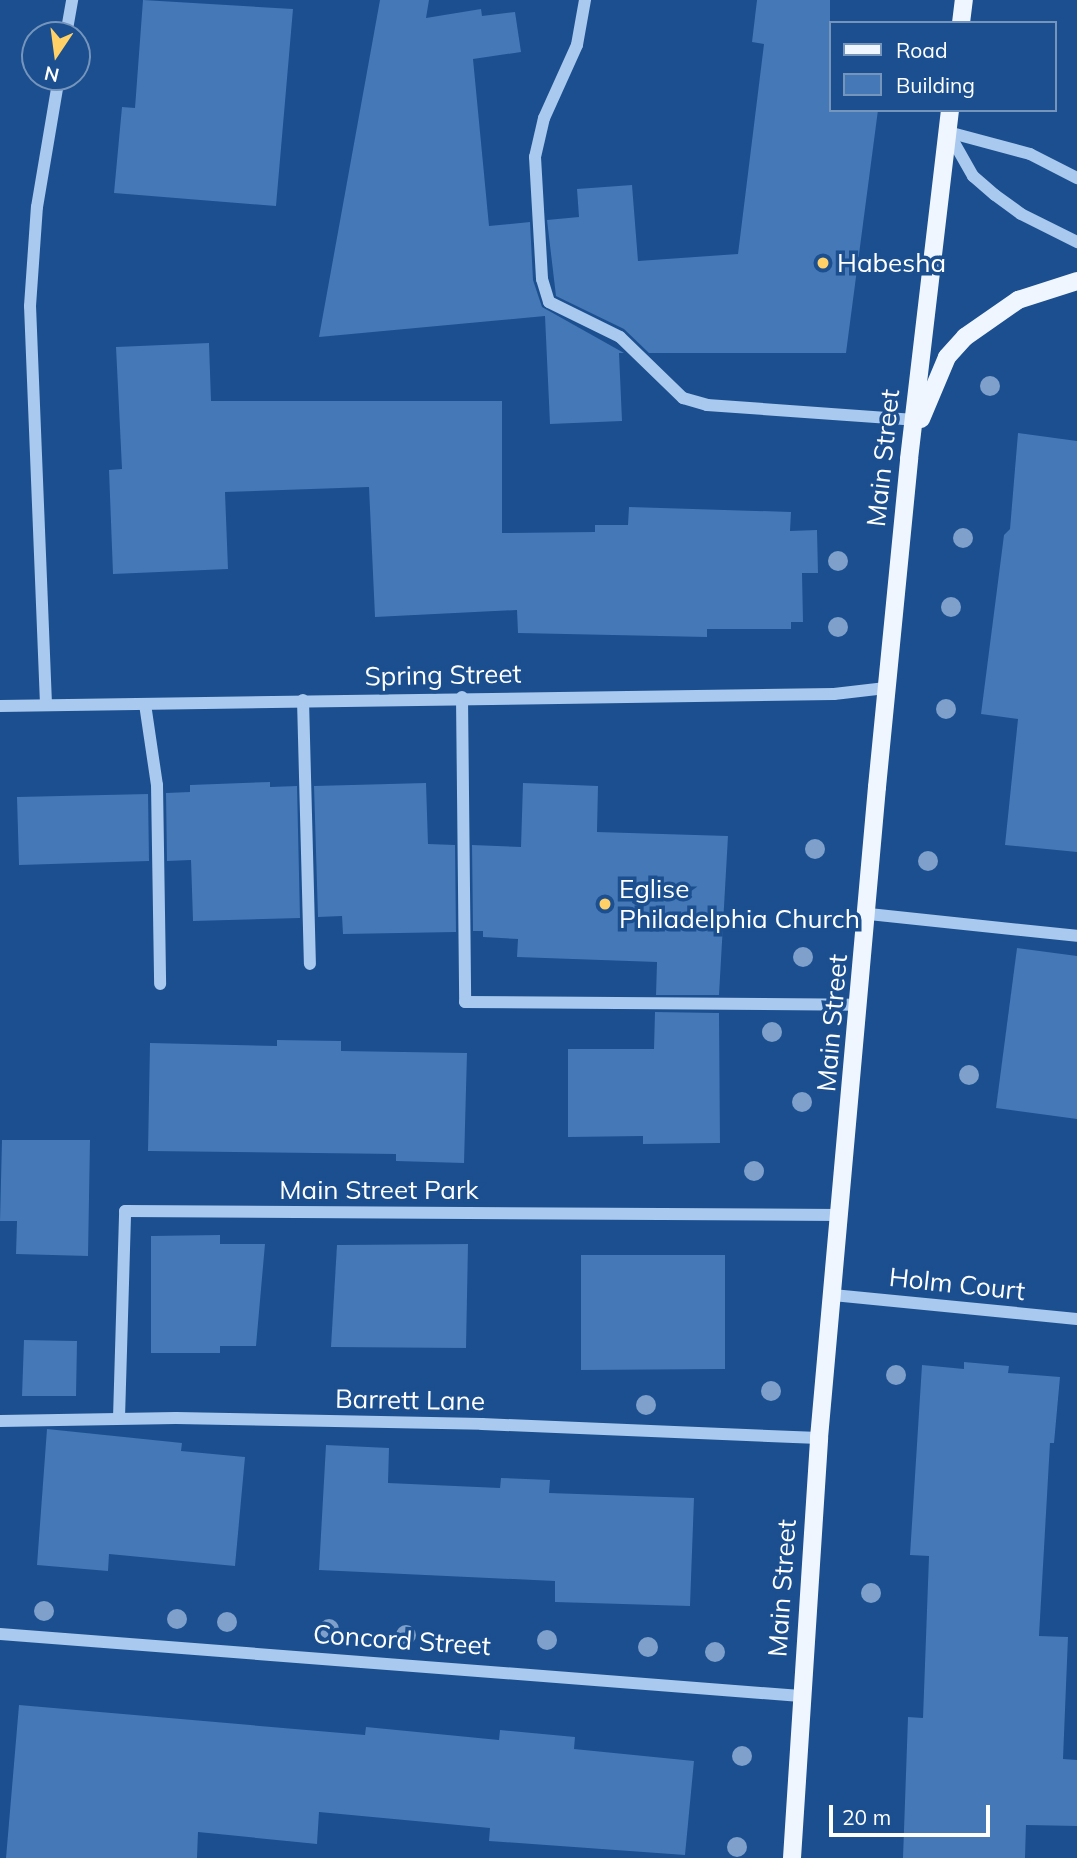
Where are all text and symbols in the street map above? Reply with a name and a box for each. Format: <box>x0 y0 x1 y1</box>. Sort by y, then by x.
north arrow <box>21 21 91 91</box>
legend <box>828 21 1056 112</box>
text: Road <box>896 37 947 63</box>
text: N <box>42 61 61 88</box>
text: Building <box>896 72 975 98</box>
place label: Habesha <box>837 247 946 279</box>
marker: Habesha <box>815 255 831 271</box>
street label: Main Street <box>860 388 906 528</box>
street label: Spring Street <box>364 658 522 692</box>
place label: Eglise Philadelphia Church <box>619 873 860 934</box>
marker: Eglise Philadelphia Church <box>597 896 613 912</box>
street label: Main Street <box>810 953 854 1093</box>
street label: Main Street Park <box>279 1174 479 1206</box>
street label: Holm Court <box>887 1261 1027 1307</box>
street label: Barrett Lane <box>335 1383 485 1417</box>
street label: Main Street <box>762 1518 802 1658</box>
street label: Concord Street <box>312 1618 492 1662</box>
scale bar <box>832 1792 993 1836</box>
text: 20 m <box>842 1804 891 1830</box>

